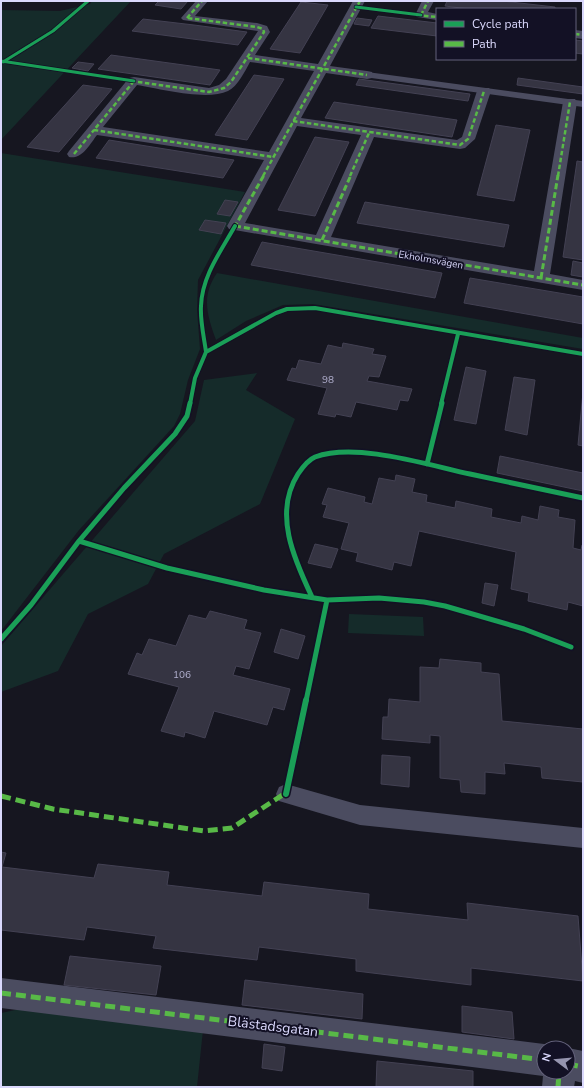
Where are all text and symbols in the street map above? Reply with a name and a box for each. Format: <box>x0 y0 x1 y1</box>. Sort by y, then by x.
legend <box>436 8 576 60</box>
text: Cycle path <box>472 16 529 32</box>
text: Path <box>472 36 497 52</box>
street label: Ekholmsvägen <box>397 247 464 273</box>
house number: 98 <box>322 373 334 387</box>
house number: 106 <box>173 668 191 682</box>
street label: Blästadsgatan <box>227 1012 319 1041</box>
north arrow <box>536 1040 576 1080</box>
text: N <box>539 1051 555 1063</box>

